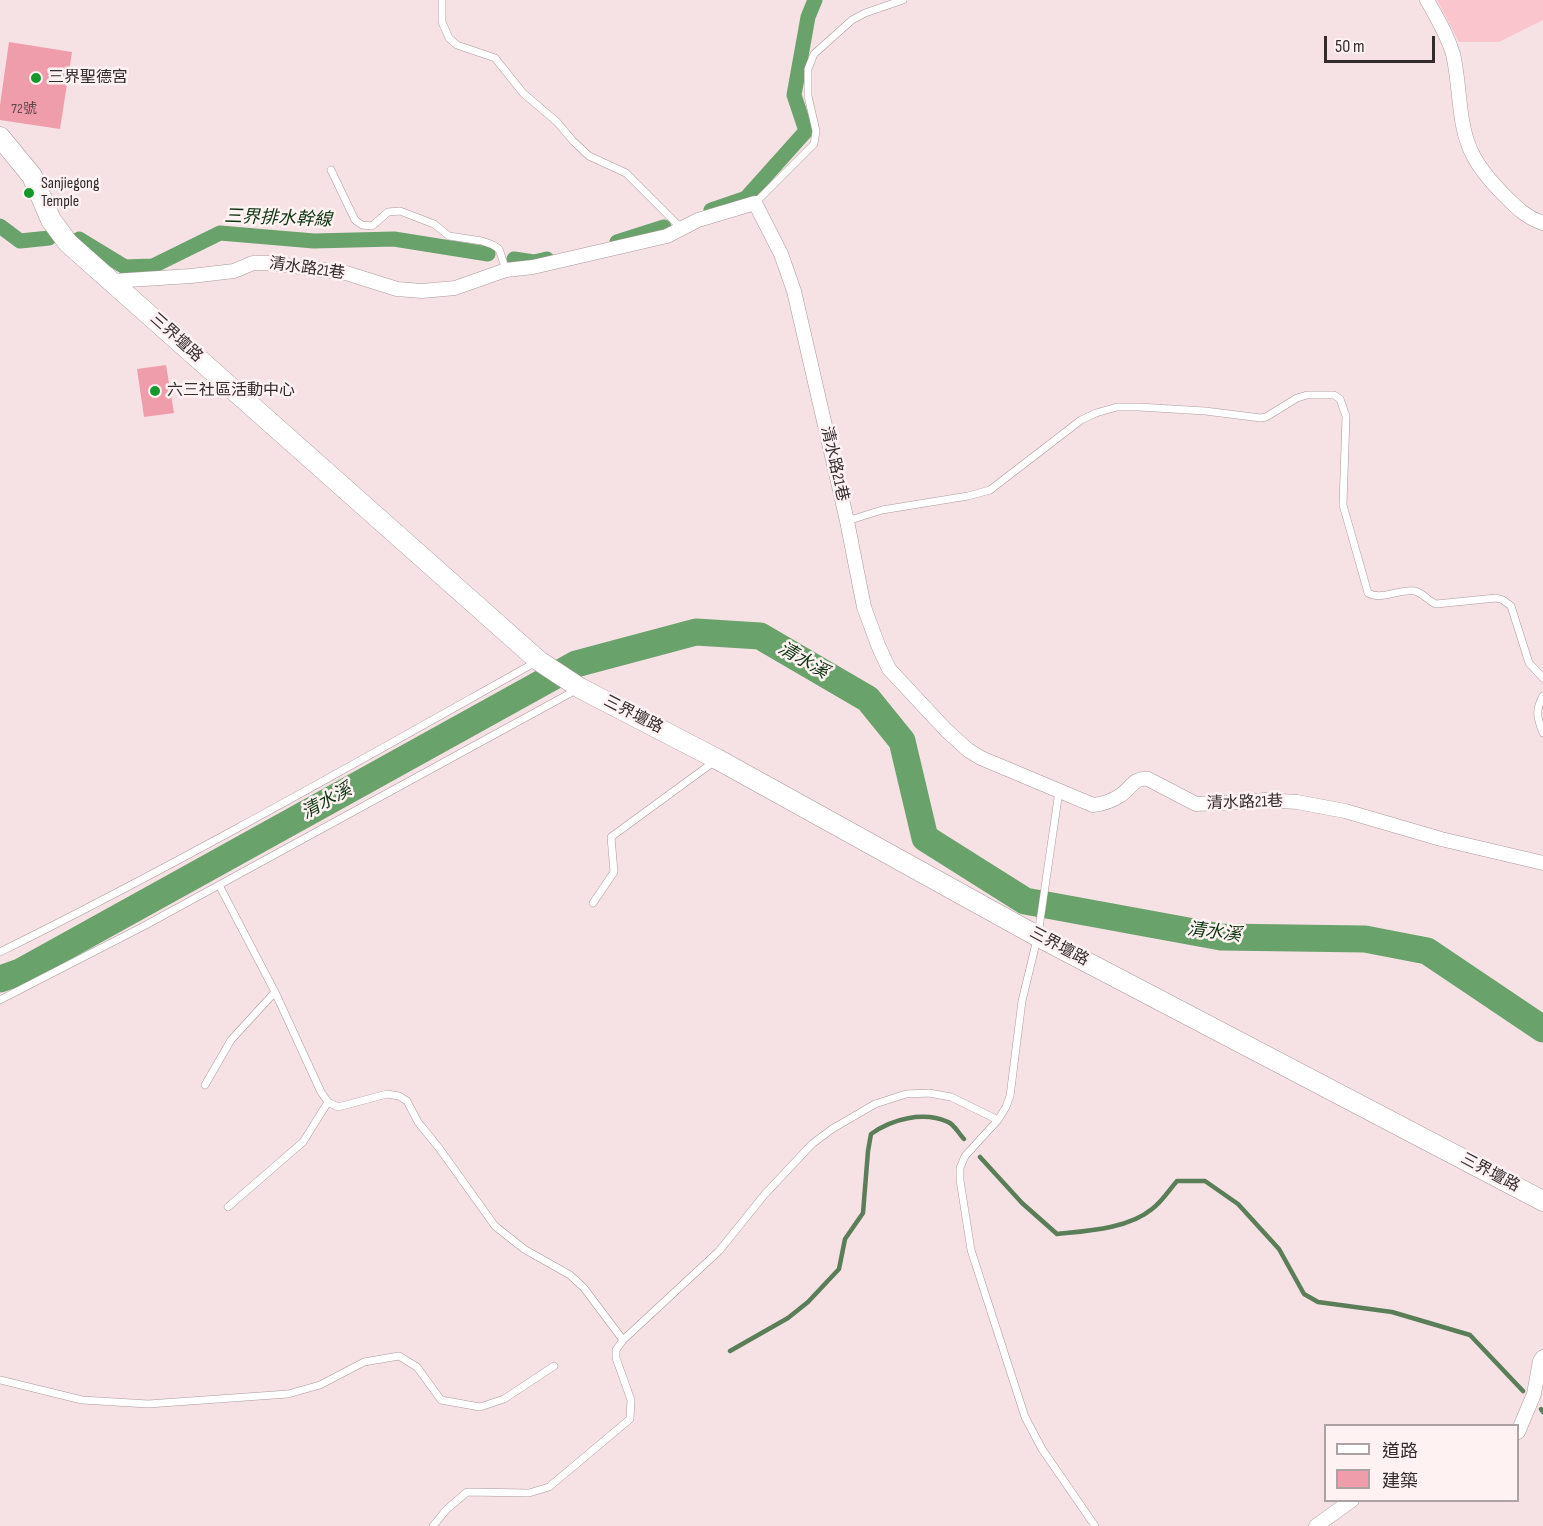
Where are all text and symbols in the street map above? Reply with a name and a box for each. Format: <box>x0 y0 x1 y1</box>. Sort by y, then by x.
scale bar <box>1327 24 1438 62</box>
text: 50 m <box>1335 36 1365 57</box>
place label: 三界聖德宮 <box>48 68 128 88</box>
marker: 三界聖德宮 <box>29 71 43 85</box>
house number: 72號 <box>11 101 37 117</box>
place label: Sanjiegong Temple <box>41 174 99 212</box>
marker: Sanjiegong Temple <box>22 186 36 200</box>
water label: 三界排水幹線 <box>224 206 332 232</box>
street label: 清水路21巷 <box>268 254 346 284</box>
street label: 三界壇路 <box>146 309 206 367</box>
place label: 六三社區活動中心 <box>167 381 295 401</box>
marker: 六三社區活動中心 <box>148 384 162 398</box>
street label: 清水路21巷 <box>816 425 852 503</box>
water label: 清水溪 <box>774 638 832 684</box>
street label: 三界壇路 <box>600 692 666 738</box>
water label: 清水溪 <box>298 779 356 825</box>
street label: 清水路21巷 <box>1207 792 1283 814</box>
water label: 清水溪 <box>1186 919 1242 947</box>
street label: 三界壇路 <box>1026 924 1092 970</box>
street label: 三界壇路 <box>1457 1150 1523 1196</box>
legend <box>1324 1424 1519 1502</box>
text: 道路 <box>1382 1441 1418 1462</box>
text: 建築 <box>1382 1471 1418 1492</box>

